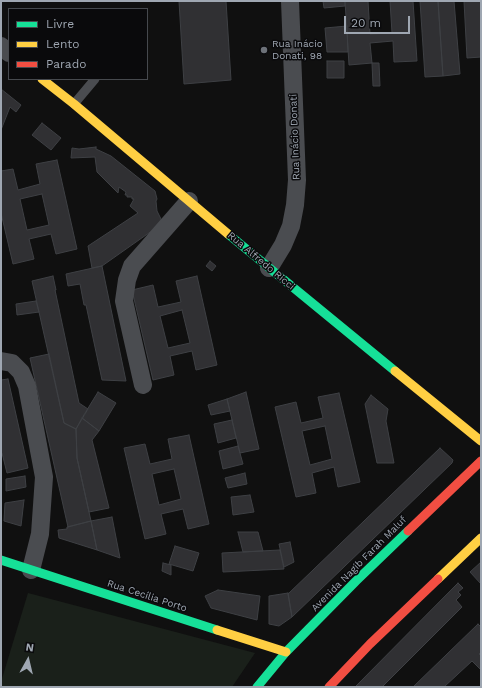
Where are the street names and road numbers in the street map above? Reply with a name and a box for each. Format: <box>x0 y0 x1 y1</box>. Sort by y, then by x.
street label: Rua Inácio Donati <box>288 94 302 180</box>
street label: Rua Alfredo Ricci <box>225 229 297 293</box>
street label: Avenida Nagib Farah Maluf <box>309 514 409 614</box>
street label: Rua Cecília Porto <box>105 577 189 615</box>

